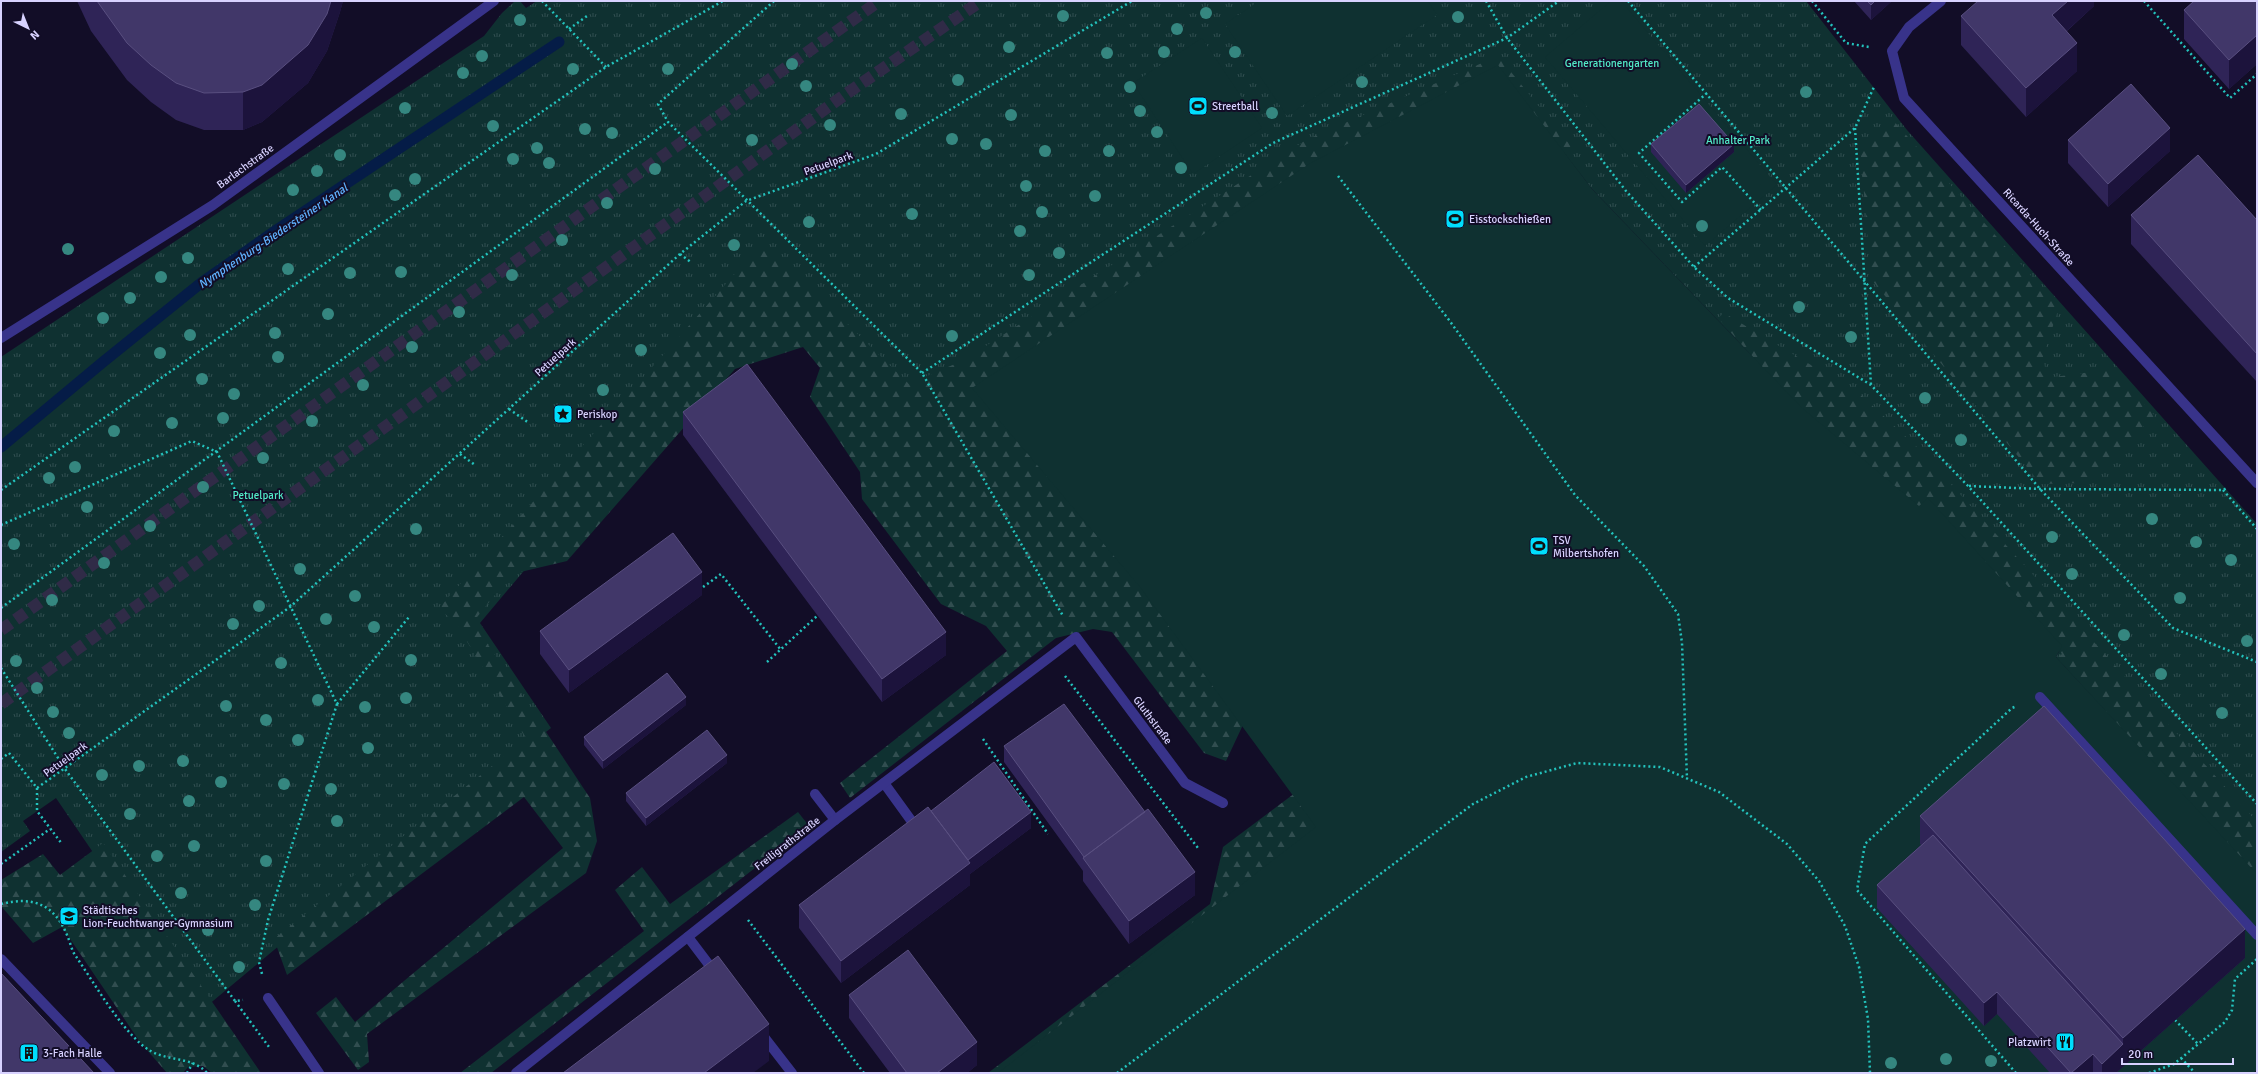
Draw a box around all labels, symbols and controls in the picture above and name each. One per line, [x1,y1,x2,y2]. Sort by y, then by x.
north arrow [8,8,48,48]
text: N [27,28,42,42]
park label: Generationengarten [1565,57,1659,70]
sports icon: Streetball [1187,95,1209,117]
place label: Streetball [1212,100,1258,113]
park label: Anhalter Park [1706,134,1771,147]
street label: Barlachstraße [214,141,276,191]
street label: Petuelpark [802,148,855,178]
water label: Nymphenburg-Biedersteiner Kanal [196,180,352,292]
street label: Ricarda-Huch-Straße [2000,186,2077,269]
sports icon: Eisstockschießen [1444,208,1466,230]
place label: Eisstockschießen [1469,213,1551,226]
street label: Petuelpark [532,335,579,379]
place icon: Periskop [552,403,574,425]
place label: Periskop [577,408,617,421]
park label: Petuelpark [233,489,284,502]
place label: TSV Milbertshofen [1553,534,1619,560]
sports icon: TSV Milbertshofen [1528,535,1550,557]
street label: Gluthstraße [1130,694,1175,747]
street label: Petuelpark [41,739,90,780]
street label: Freiligrathstraße [752,814,823,873]
place label: Städtisches Lion-Feuchtwanger-Gymnasium [83,904,233,930]
school or university icon: Städtisches Lion-Feuchtwanger-Gymnasium [58,905,80,927]
restaurant icon: Platzwirt [2054,1031,2076,1053]
place label: Platzwirt [2008,1036,2051,1049]
scale bar [2122,1040,2233,1066]
building icon: 3-Fach Halle [18,1042,40,1064]
place label: 3-Fach Halle [43,1047,102,1060]
text: 20 m [2128,1047,2153,1062]

